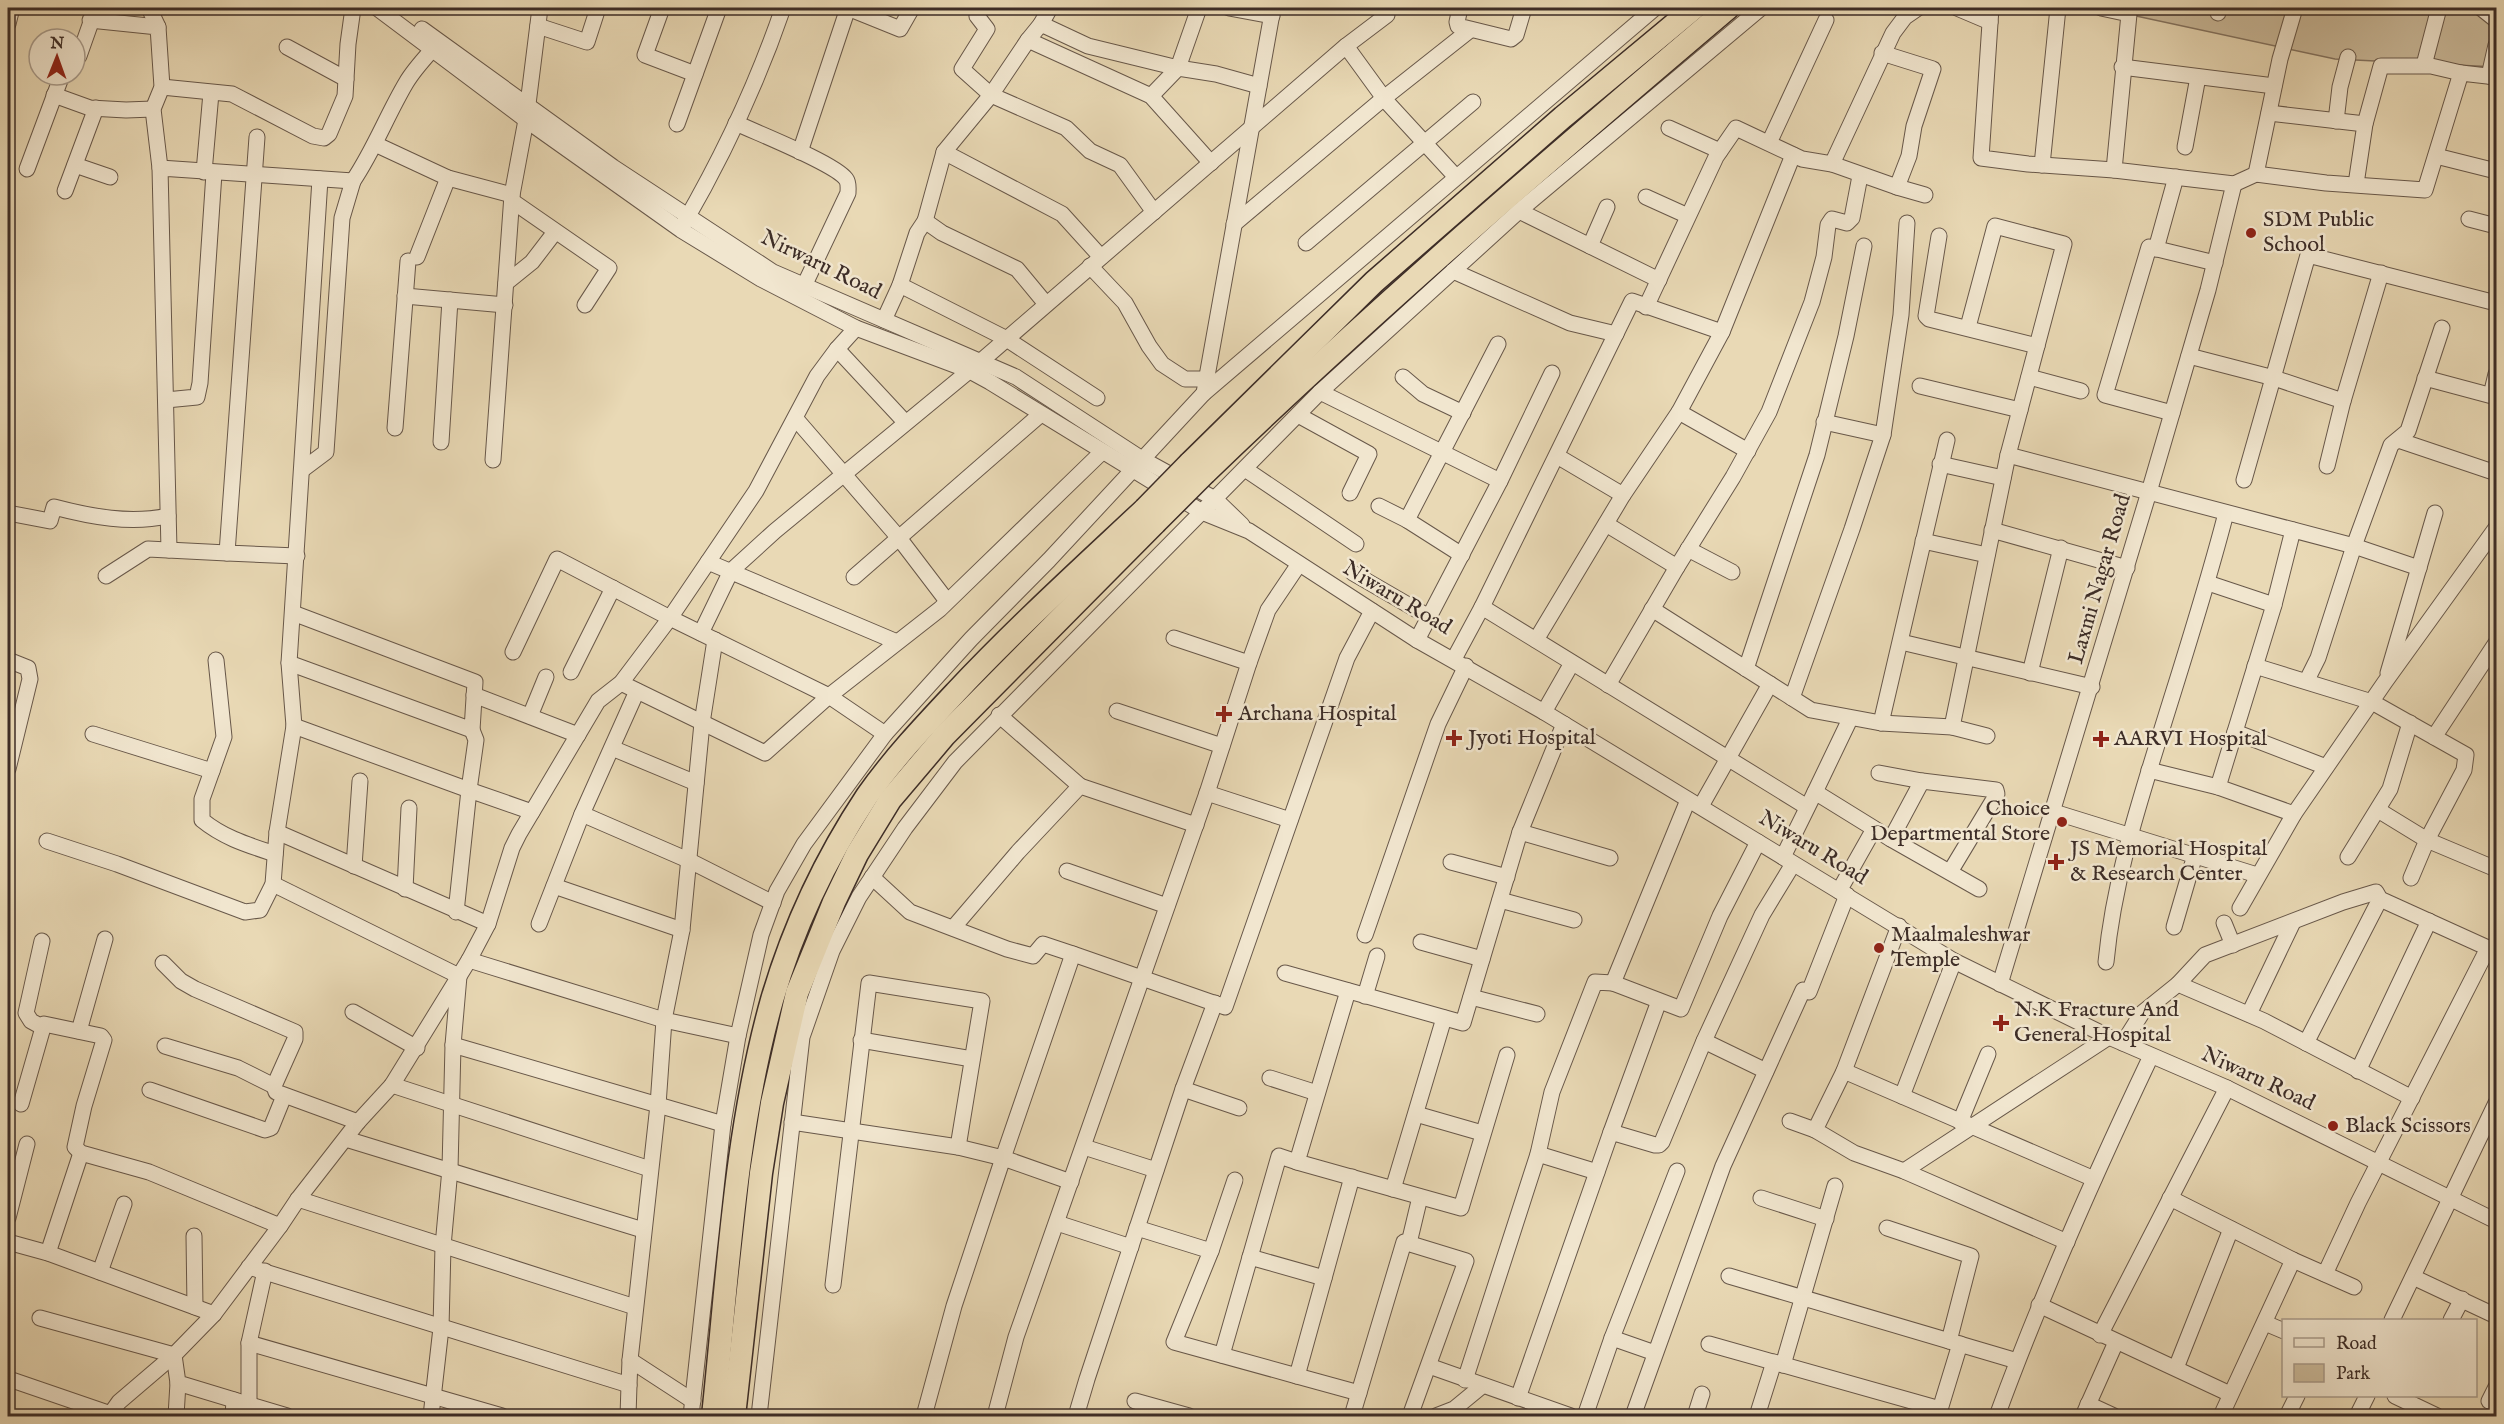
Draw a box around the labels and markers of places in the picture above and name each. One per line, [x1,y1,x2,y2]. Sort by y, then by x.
place label: SDM Public School [2263,206,2374,259]
marker: SDM Public School [2244,226,2258,240]
place label: Archana Hospital [1237,700,1397,728]
marker: Archana Hospital [1215,705,1233,723]
place label: Jyoti Hospital [1465,724,1596,752]
place label: AARVI Hospital [2113,725,2267,753]
marker: Jyoti Hospital [1445,729,1463,747]
marker: AARVI Hospital [2092,730,2110,748]
place label: Choice Departmental Store [1870,795,2050,848]
marker: Choice Departmental Store [2055,815,2069,829]
place label: JS Memorial Hospital & Research Center [2067,835,2267,888]
marker: JS Memorial Hospital & Research Center [2047,853,2065,871]
place label: Maalmaleshwar Temple [1891,921,2030,974]
marker: Maalmaleshwar Temple [1872,941,1886,955]
place label: N.K Fracture And General Hospital [2014,996,2179,1049]
marker: N.K Fracture And General Hospital [1992,1014,2010,1032]
place label: Black Scissors [2345,1112,2471,1140]
marker: Black Scissors [2326,1119,2340,1133]

